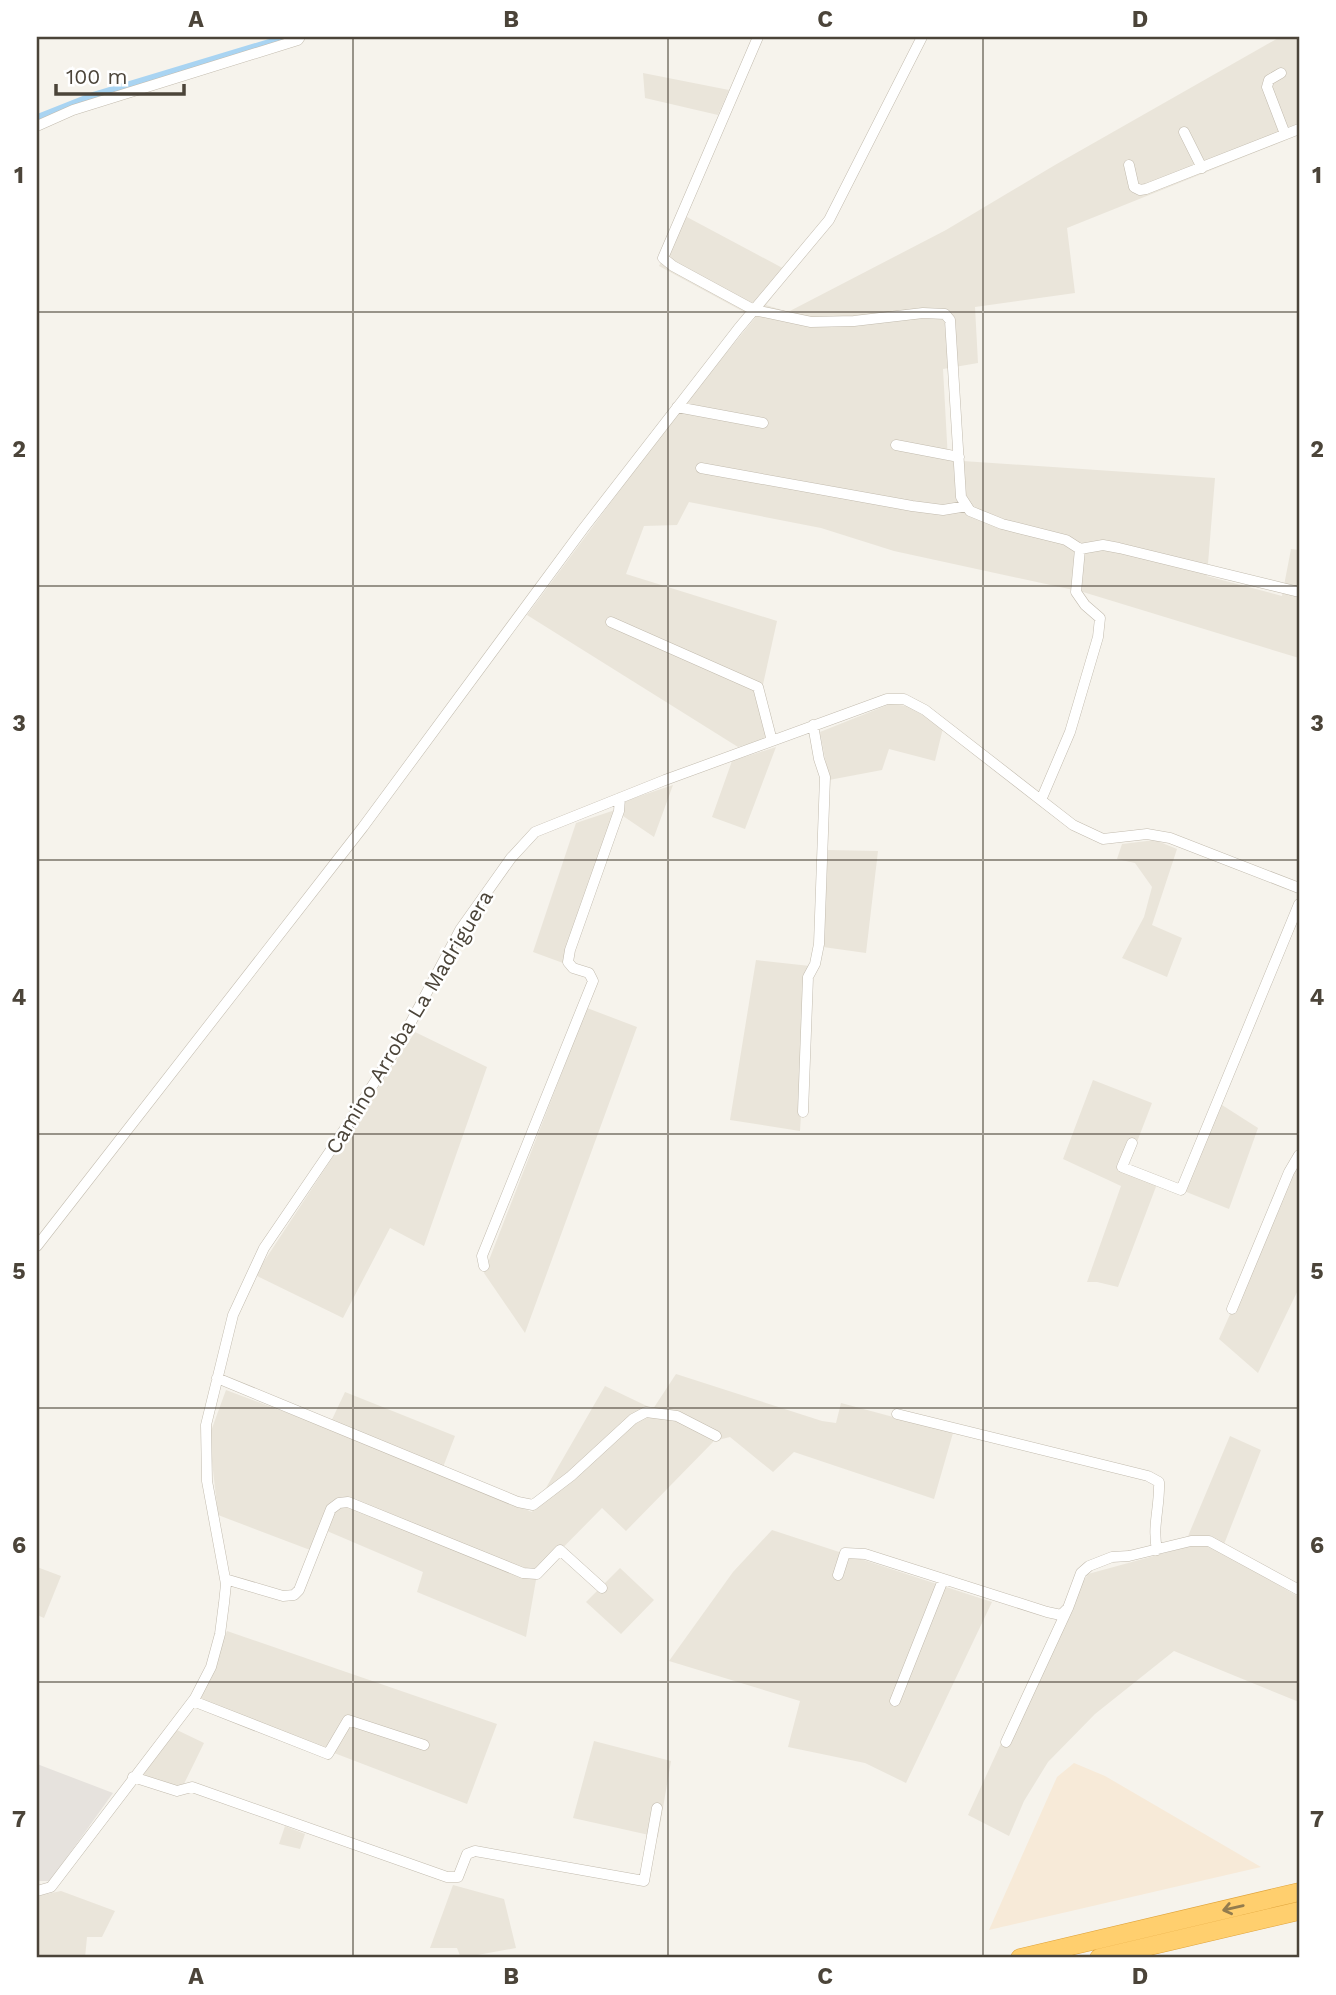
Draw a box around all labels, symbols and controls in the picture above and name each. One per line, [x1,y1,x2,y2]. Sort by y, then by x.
text: A [188,6,204,33]
text: B [503,6,519,33]
text: C [817,6,833,33]
text: D [1132,6,1148,33]
scale bar [56,52,184,96]
text: 100 m [66,64,128,89]
text: 1 [14,162,24,189]
text: 1 [1312,162,1322,189]
text: 2 [12,436,26,463]
text: 2 [1310,436,1324,463]
text: 3 [12,710,26,737]
text: 3 [1310,710,1324,737]
street label: Camino Arroba La Madriguera [320,885,498,1158]
text: 4 [12,984,27,1011]
text: 4 [1310,984,1325,1011]
text: 5 [12,1258,26,1285]
text: 5 [1310,1258,1324,1285]
text: 6 [12,1532,26,1559]
text: 6 [1310,1532,1324,1559]
text: 7 [12,1806,26,1833]
text: 7 [1310,1806,1324,1833]
one-way arrow [1222,1902,1245,1915]
text: A [188,1963,204,1990]
text: B [503,1963,519,1990]
text: C [817,1963,833,1990]
text: D [1132,1963,1148,1990]

